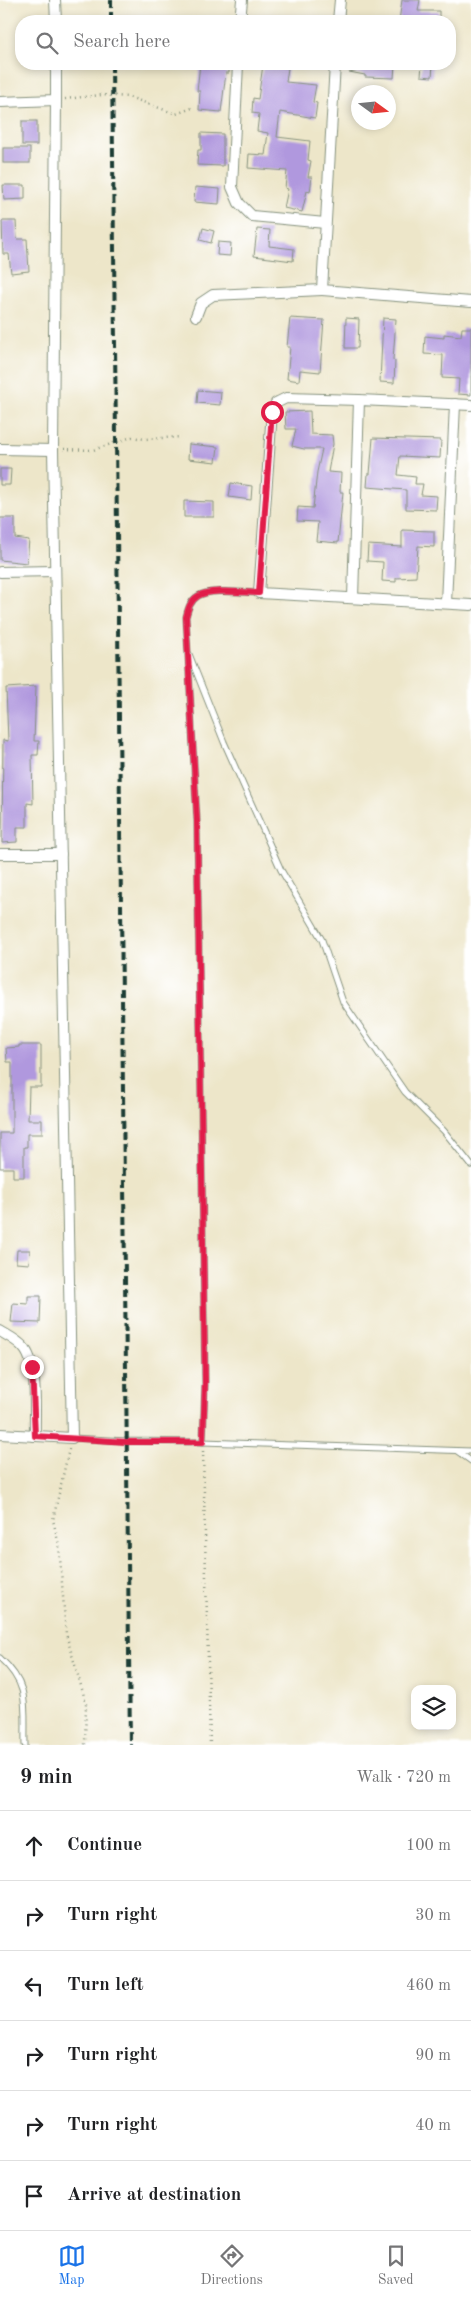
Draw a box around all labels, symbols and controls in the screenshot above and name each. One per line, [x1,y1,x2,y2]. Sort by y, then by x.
search box [15,15,456,70]
icon: search [33,29,61,57]
text: Search here [73,33,170,52]
north arrow [351,85,396,130]
route start [261,401,284,424]
route end [21,1356,44,1379]
map controls [411,1685,456,1730]
button: layers [411,1685,456,1730]
text: 9 min [20,1767,73,1788]
text: Walk · 720 m [356,1770,451,1786]
icon: ahead [20,1832,48,1860]
text: Continue [67,1836,142,1855]
text: 100 m [406,1838,451,1854]
icon: right [20,1902,48,1930]
text: Turn right [67,1906,157,1925]
text: 30 m [415,1908,451,1924]
icon: left [20,1972,48,2000]
text: Turn left [67,1976,144,1995]
text: 460 m [406,1978,451,1994]
icon: right [20,2042,48,2070]
text: Turn right [67,2046,157,2065]
text: 90 m [415,2048,451,2064]
icon: right [20,2112,48,2140]
text: Turn right [67,2116,157,2135]
text: 40 m [415,2118,451,2134]
icon: arrive [20,2182,48,2210]
text: Arrive at destination [67,2186,241,2205]
tab: Map [58,2242,86,2289]
tab: Directions [201,2242,263,2289]
tab: Saved [378,2242,413,2289]

